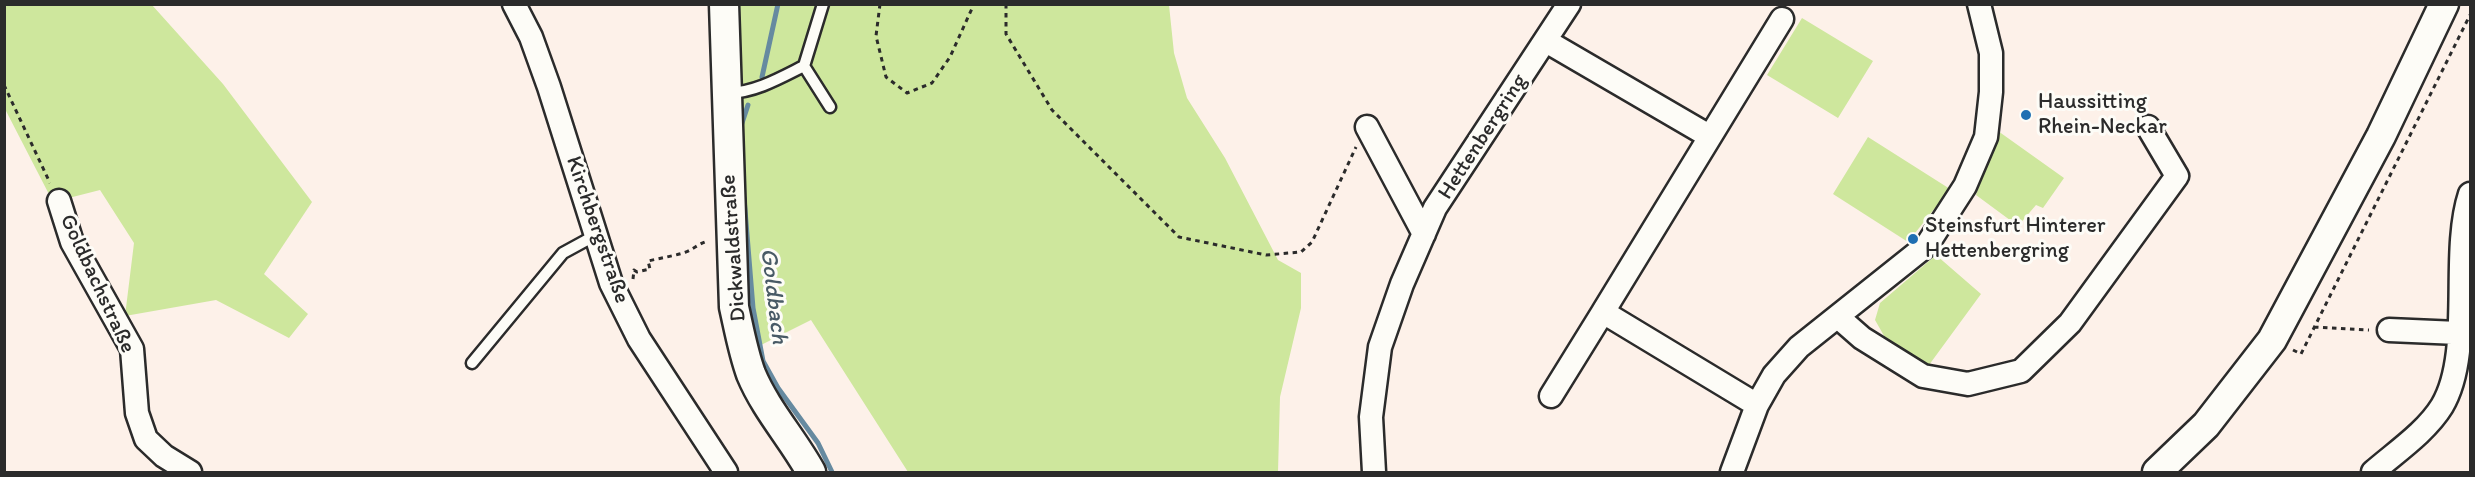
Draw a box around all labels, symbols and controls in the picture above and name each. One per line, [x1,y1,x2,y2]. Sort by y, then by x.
street label: Hettenbergring [1433,69,1533,205]
place label: Haussitting Rhein-Neckar [2038,89,2167,140]
marker: Haussitting Rhein-Neckar [2019,108,2033,122]
street label: Kirchbergstraße [559,153,635,307]
street label: Dickwaldstraße [716,174,752,322]
street label: Goldbachstraße [53,210,141,358]
place label: Steinsfurt Hinterer Hettenbergring [1925,213,2106,264]
marker: Steinsfurt Hinterer Hettenbergring [1906,232,1920,246]
water label: Goldbach [753,246,793,346]

